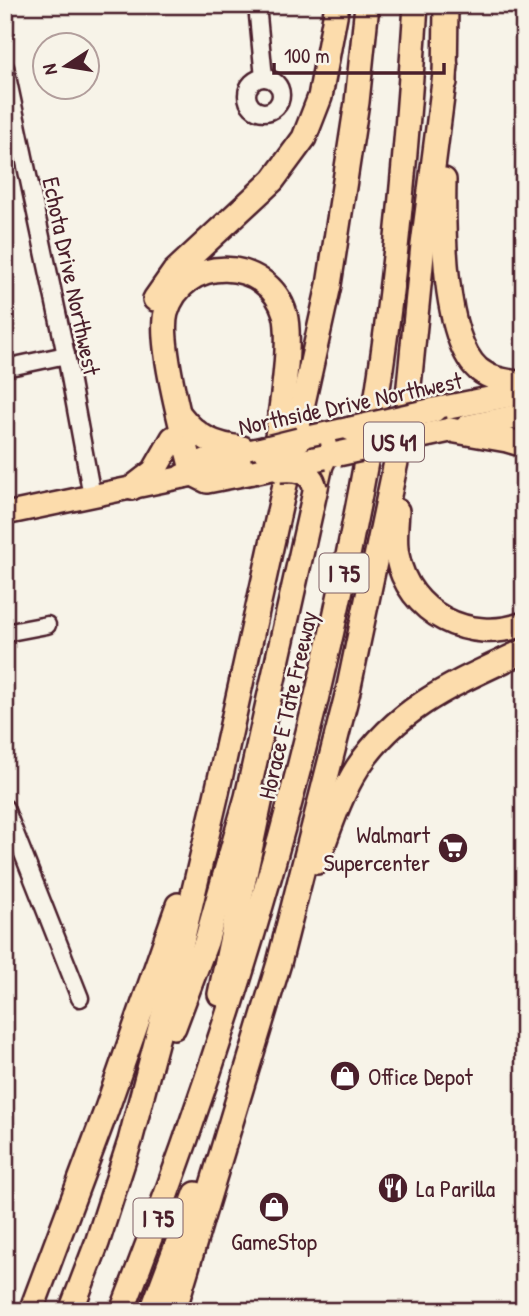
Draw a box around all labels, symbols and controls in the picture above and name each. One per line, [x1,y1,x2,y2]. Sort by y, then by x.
north arrow [32,32,102,102]
scale bar [274,32,443,76]
text: 100 m [284,41,330,70]
text: N [36,62,63,77]
street label: Echota Drive Northwest [35,174,109,379]
street label: Northside Drive Northwest [235,364,466,442]
road number: US 41 [364,422,424,462]
road number: I 75 [320,554,368,593]
street label: Horace E Tate Freeway [250,608,324,802]
place label: Walmart Supercenter [324,818,431,878]
supermarket icon: Walmart Supercenter [436,831,470,865]
shop icon: Office Depot [328,1059,362,1093]
place label: Office Depot [368,1060,474,1092]
restaurant icon: La Parilla [376,1171,410,1205]
place label: La Parilla [416,1172,495,1204]
shop icon: GameStop [257,1190,291,1224]
road number: I 75 [134,1198,182,1238]
place label: GameStop [231,1225,317,1257]

